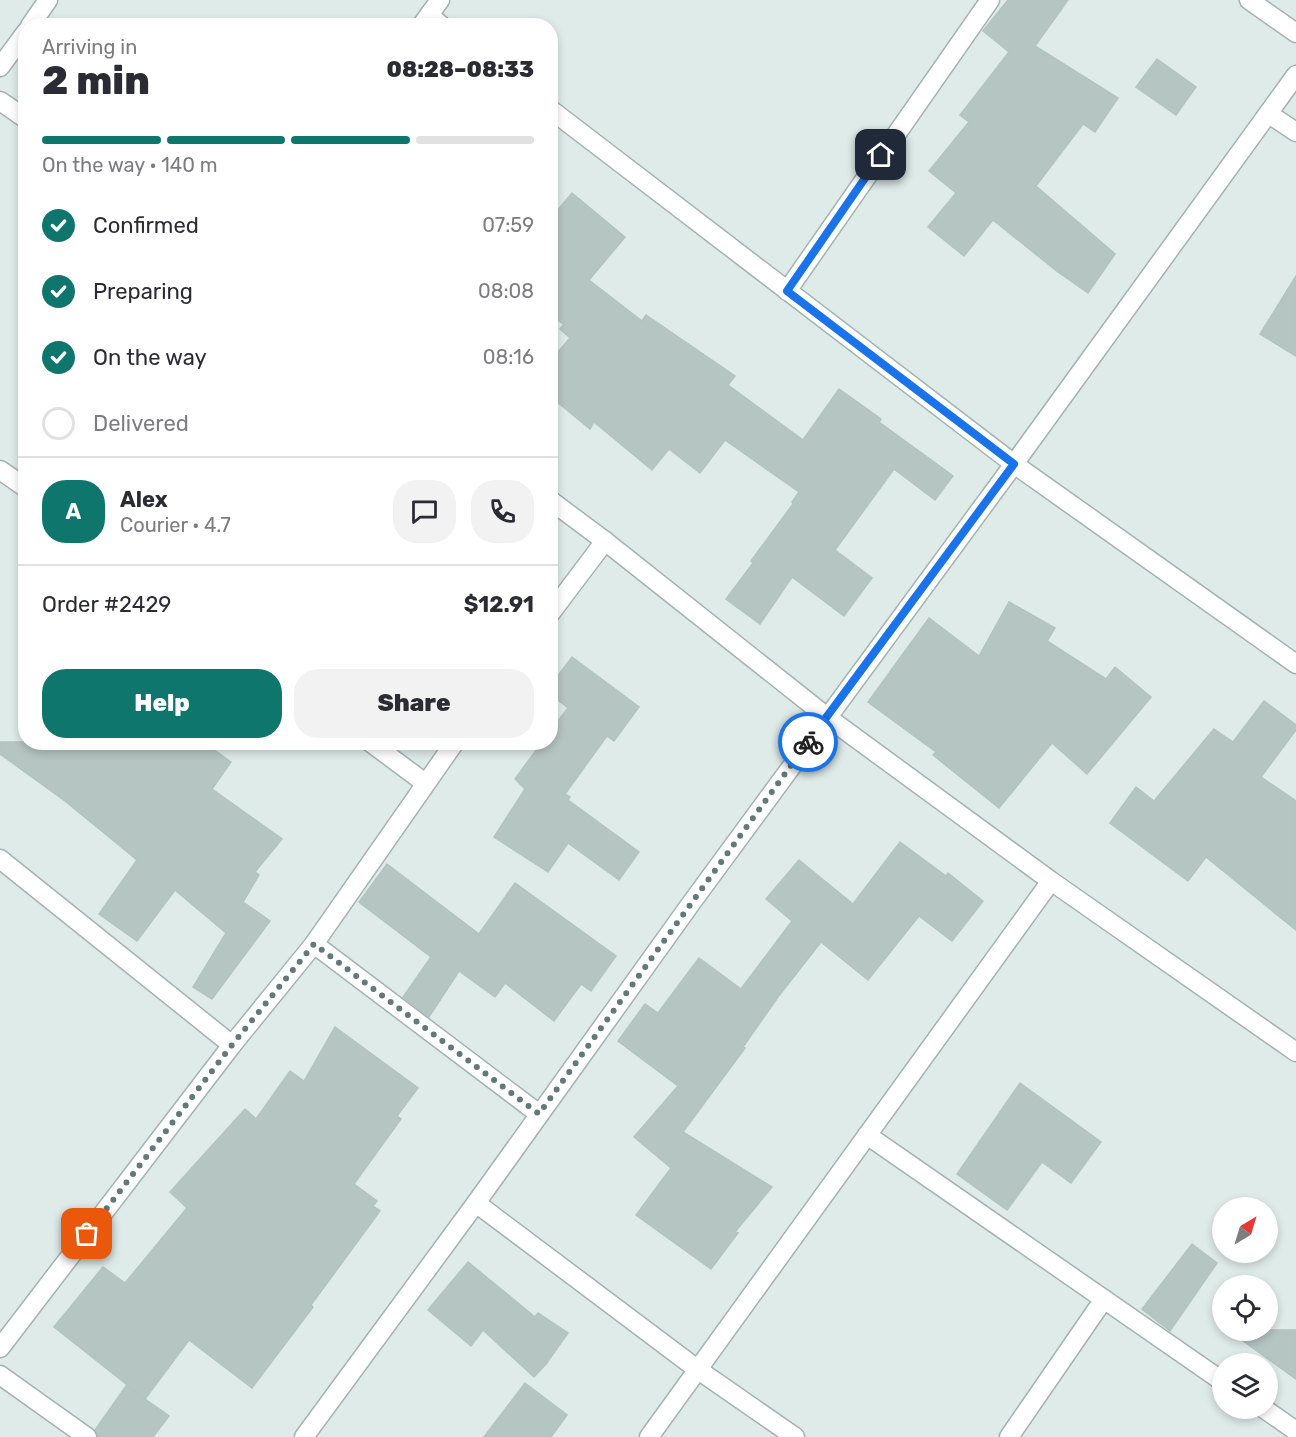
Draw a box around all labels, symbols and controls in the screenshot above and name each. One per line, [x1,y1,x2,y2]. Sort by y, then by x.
text: Arriving in [42,35,137,59]
text: 08:28–08:33 [387,56,534,83]
text: 2 min [42,58,150,104]
pin [855,129,906,180]
icon: home [864,138,897,171]
text: On the way · 140 m [42,153,218,177]
icon: check [42,209,75,242]
text: Confirmed [93,212,199,239]
text: 07:59 [482,213,534,237]
icon: check [42,275,75,308]
text: Preparing [93,278,193,305]
text: 08:08 [478,279,534,303]
icon: check [42,341,75,374]
text: On the way [93,344,207,371]
text: 08:16 [483,345,534,369]
text: Delivered [93,410,189,437]
button: chat [393,480,456,543]
button: phone [471,480,534,543]
text: Alex [120,486,168,513]
text: A [66,498,81,525]
text: Courier · 4.7 [120,513,231,537]
text: Order #2429 [42,591,171,618]
text: $12.91 [464,591,534,618]
button: Help [42,669,282,738]
button: Share [294,669,534,738]
courier [778,712,838,772]
icon: bike [792,726,825,759]
north arrow [1212,1197,1278,1263]
map controls [1212,1197,1278,1419]
pin [61,1208,112,1259]
icon: bag [70,1217,103,1250]
button: locate [1212,1275,1278,1341]
button: layers [1212,1353,1278,1419]

